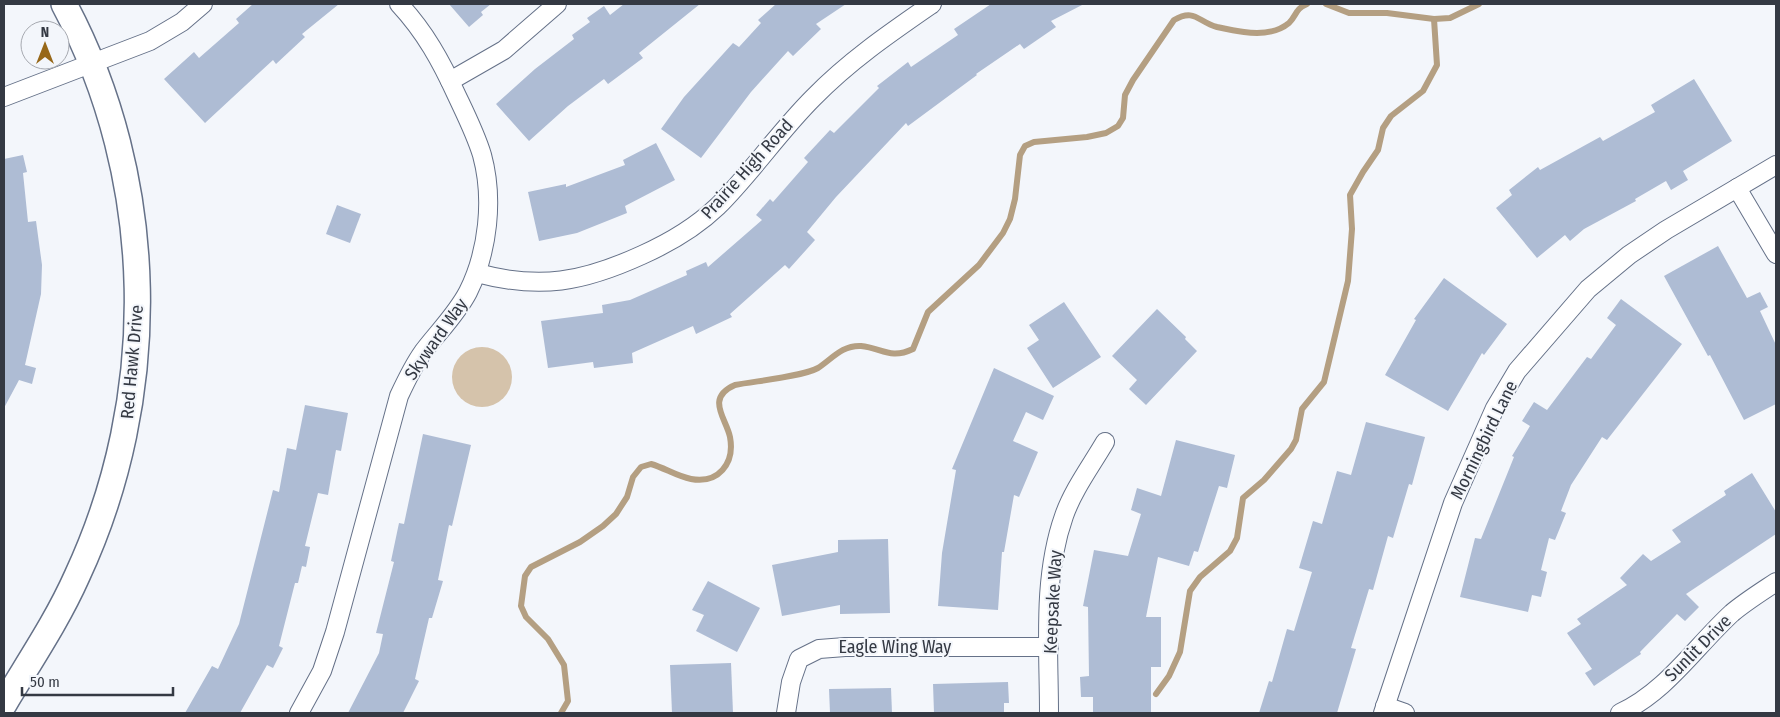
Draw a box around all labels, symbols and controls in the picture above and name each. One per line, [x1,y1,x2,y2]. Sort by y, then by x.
north arrow [20,20,70,70]
text: N [41,24,49,41]
street label: Prairie High Road [696,114,798,224]
street label: Skyward Way [400,294,472,384]
street label: Red Hawk Drive [116,304,148,420]
street label: Morningbird Lane [1446,377,1522,503]
street label: Keepsake Way [1039,550,1067,654]
street label: Sunlit Drive [1660,610,1736,686]
street label: Eagle Wing Way [839,636,951,658]
scale bar [22,664,174,696]
text: 50 m [30,673,60,691]

